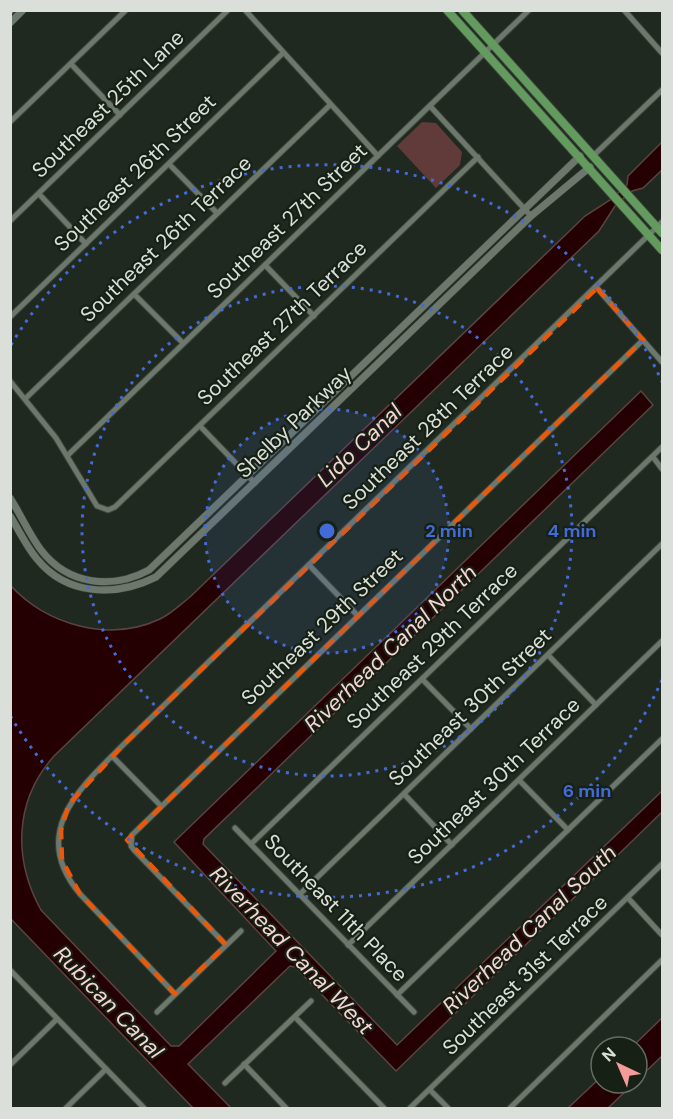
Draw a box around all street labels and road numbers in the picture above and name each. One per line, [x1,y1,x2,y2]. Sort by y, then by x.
street label: Southeast 25th Lane [26,24,190,184]
street label: Southeast 26th Street [48,88,222,258]
street label: Southeast 27th Street [201,137,373,305]
street label: Southeast 26th Terrace [74,150,258,328]
street label: Southeast 27th Terrace [191,234,373,411]
street label: Southeast 28th Terrace [337,338,520,516]
street label: Shelby Parkway [230,359,358,484]
street label: Southeast 29th Street [235,542,409,712]
street label: Southeast 29th Terrace [340,557,524,735]
street label: Southeast 30th Street [382,622,558,792]
street label: Southeast 30th Terrace [402,691,586,871]
street label: Southeast 11th Place [258,828,414,988]
street label: Southeast 31st Terrace [436,889,614,1061]

